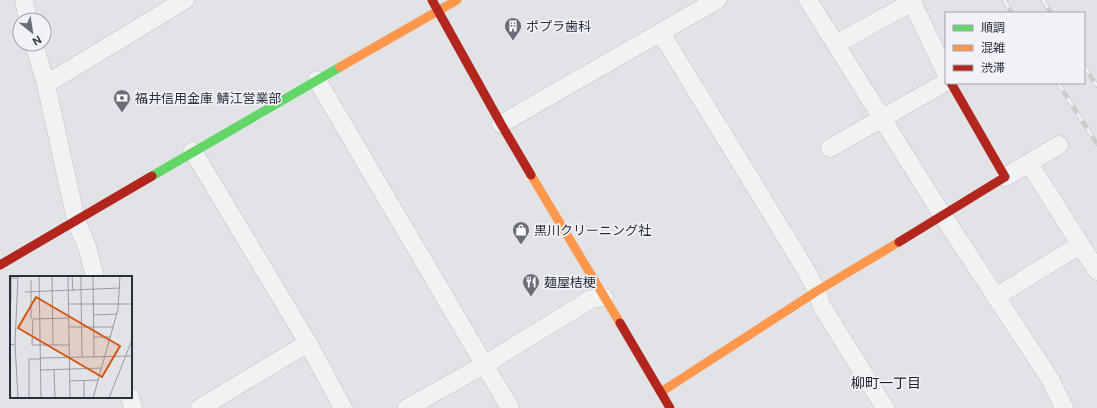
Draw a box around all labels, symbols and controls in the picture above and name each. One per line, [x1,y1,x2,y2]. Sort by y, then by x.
north arrow [12,12,52,52]
legend [945,12,1085,84]
building icon: ポプラ歯科 [503,16,523,41]
place label: ポプラ歯科 [526,18,591,35]
text: 順調 [981,20,1005,36]
text: N [30,33,44,49]
text: 混雑 [981,40,1005,56]
text: 渋滞 [981,60,1005,76]
bank icon: 福井信用金庫 鯖江営業部 [112,88,132,113]
place label: 福井信用金庫 鯖江営業部 [135,90,281,107]
shop icon: 黒川クリーニング社 [511,220,531,245]
place label: 黒川クリーニング社 [534,222,651,239]
restaurant icon: 麺屋桔梗 [521,272,541,297]
place label: 麺屋桔梗 [544,274,596,291]
inset map [10,276,132,398]
district label: 柳町一丁目 [851,374,921,392]

